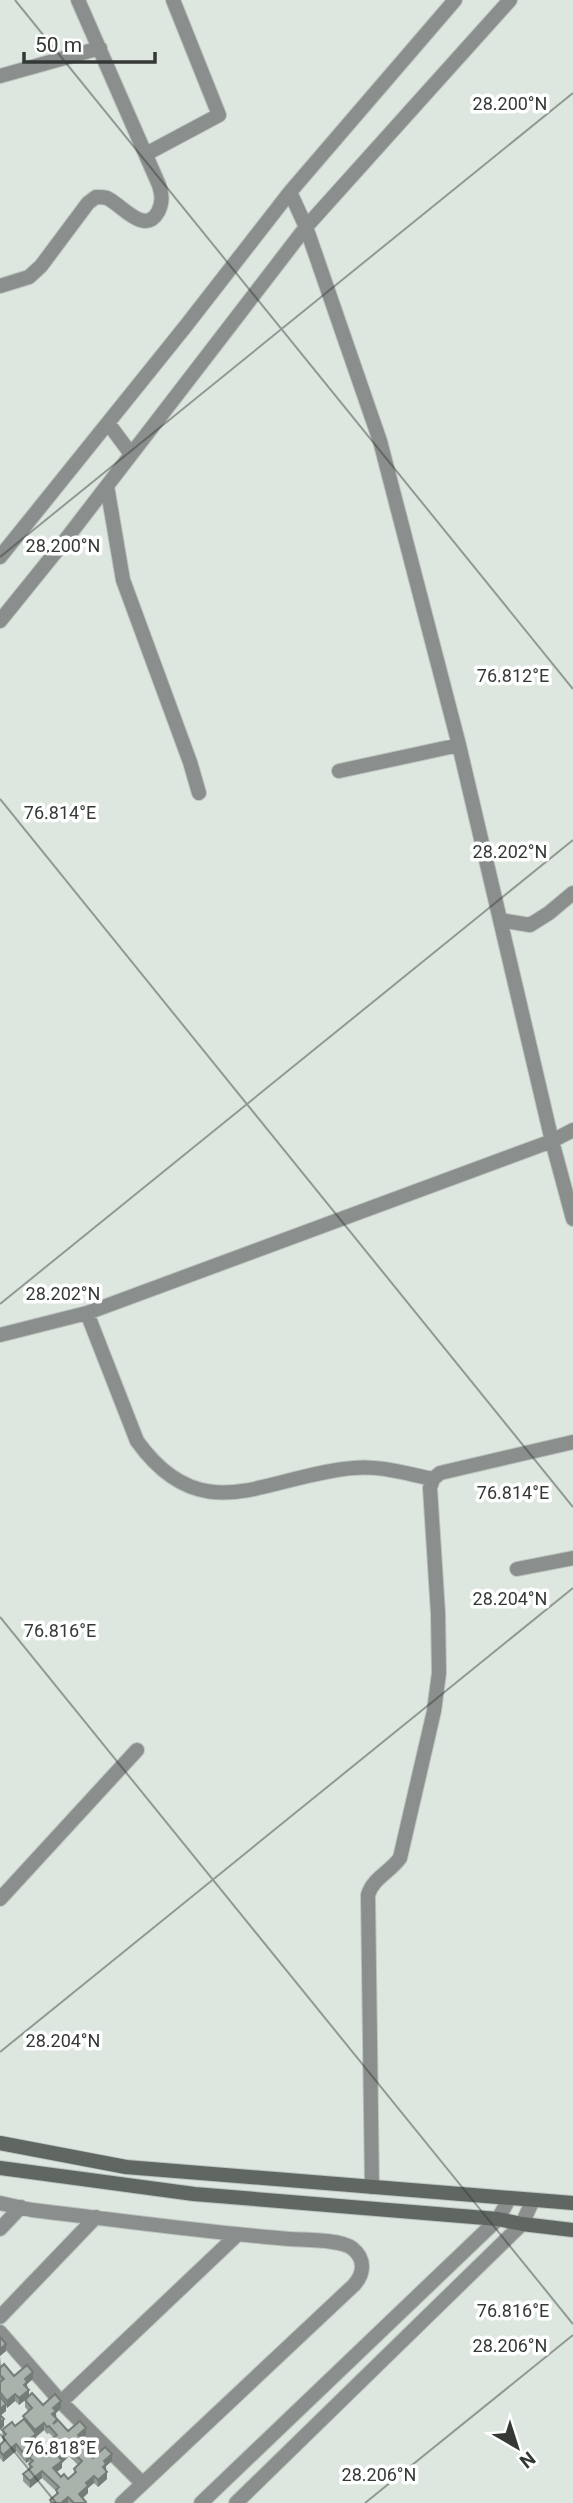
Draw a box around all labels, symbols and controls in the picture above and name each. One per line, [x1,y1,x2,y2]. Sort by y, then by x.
scale bar [24,21,156,65]
text: 50 m [35,33,82,57]
text: 28.200°N [473,93,547,114]
text: 28.200°N [26,535,100,556]
text: 76.812°E [477,665,549,686]
text: 76.814°E [24,802,96,823]
text: 28.202°N [473,841,547,862]
text: 28.202°N [26,1283,100,1304]
text: 76.814°E [477,1482,549,1503]
text: 28.204°N [473,1588,547,1609]
text: 76.816°E [24,1620,96,1641]
text: 28.204°N [26,2030,100,2051]
text: 76.816°E [477,2300,549,2321]
text: 28.206°N [473,2335,547,2356]
north arrow [482,2412,552,2482]
text: 76.818°E [24,2437,96,2458]
text: N [515,2447,540,2473]
text: 28.206°N [342,2464,416,2485]

